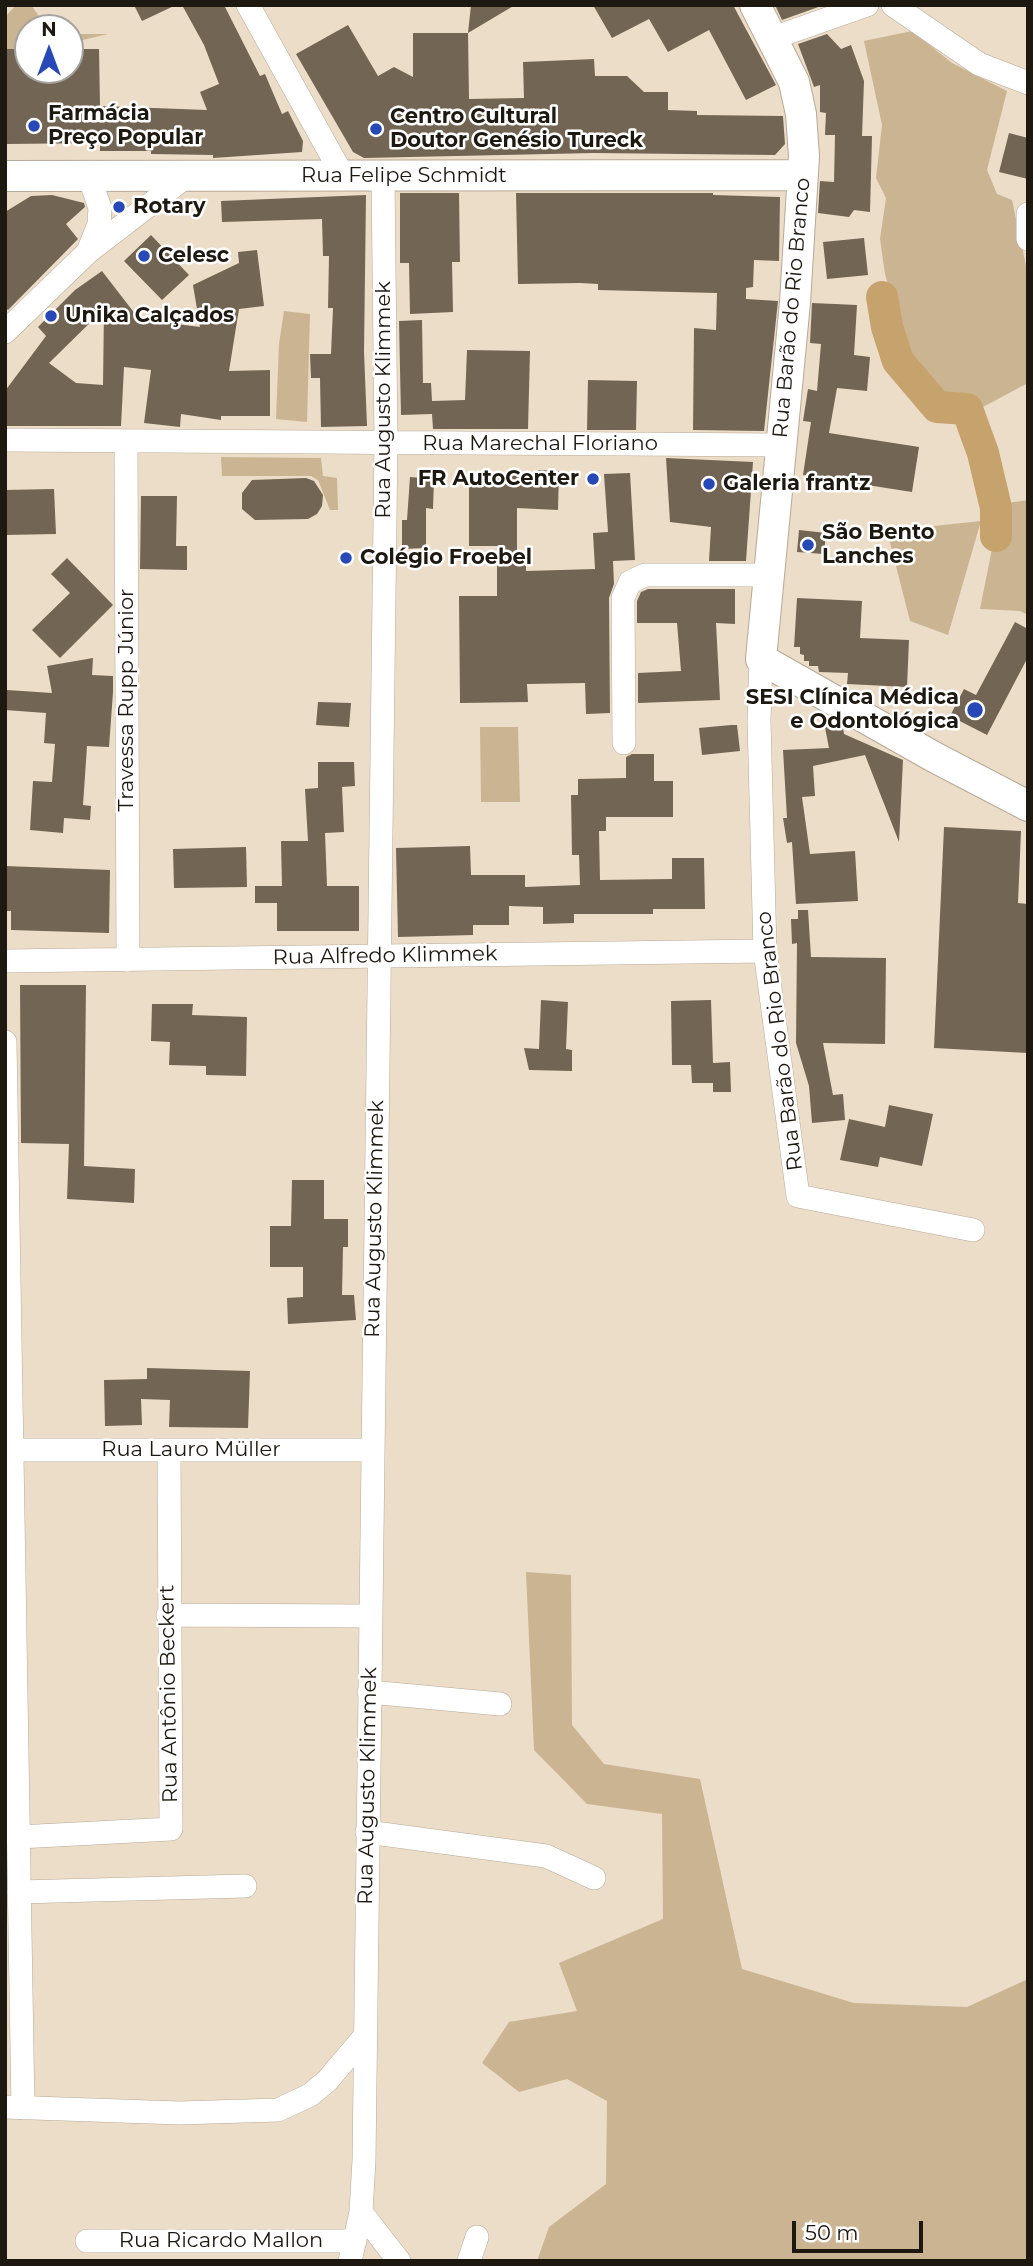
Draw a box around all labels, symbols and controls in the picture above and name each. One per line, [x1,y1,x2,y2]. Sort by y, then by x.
north arrow [14,14,84,84]
text: N [41,18,57,41]
place label: Farmácia Preço Popular [48,101,203,151]
place label: Centro Cultural Doutor Genésio Tureck [390,104,643,154]
marker: Farmácia Preço Popular [26,118,42,134]
marker: Centro Cultural Doutor Genésio Tureck [368,121,384,137]
street label: Rua Felipe Schmidt [301,163,507,189]
street label: Rua Barão do Rio Branco [768,177,816,439]
place label: Rotary [133,194,206,220]
marker: Rotary [111,199,127,215]
place label: Celesc [158,243,229,269]
marker: Celesc [136,248,152,264]
street label: Rua Augusto Klimmek [371,281,397,519]
place label: Unika Calçados [65,303,234,329]
marker: Unika Calçados [43,308,59,324]
street label: Rua Marechal Floriano [422,431,658,457]
place label: FR AutoCenter [418,466,579,492]
marker: FR AutoCenter [585,471,601,487]
place label: Galeria frantz [723,471,870,497]
marker: Galeria frantz [701,476,717,492]
place label: São Bento Lanches [822,520,935,570]
marker: São Bento Lanches [800,537,816,553]
place label: Colégio Froebel [360,545,532,571]
marker: Colégio Froebel [338,550,354,566]
street label: Travessa Rupp Júnior [114,589,140,811]
place label: SESI Clínica Médica e Odontológica [746,685,959,735]
marker: SESI Clínica Médica e Odontológica [965,700,985,720]
street label: Rua Barão do Rio Branco [752,910,808,1172]
street label: Rua Alfredo Klimmek [272,941,498,971]
street label: Rua Augusto Klimmek [360,1100,390,1338]
street label: Rua Lauro Müller [101,1437,281,1463]
street label: Rua Antônio Beckert [154,1585,184,1803]
street label: Rua Augusto Klimmek [353,1667,383,1905]
scale bar [795,2206,926,2250]
text: 50 m [805,2220,859,2245]
street label: Rua Ricardo Mallon [119,2228,323,2254]

